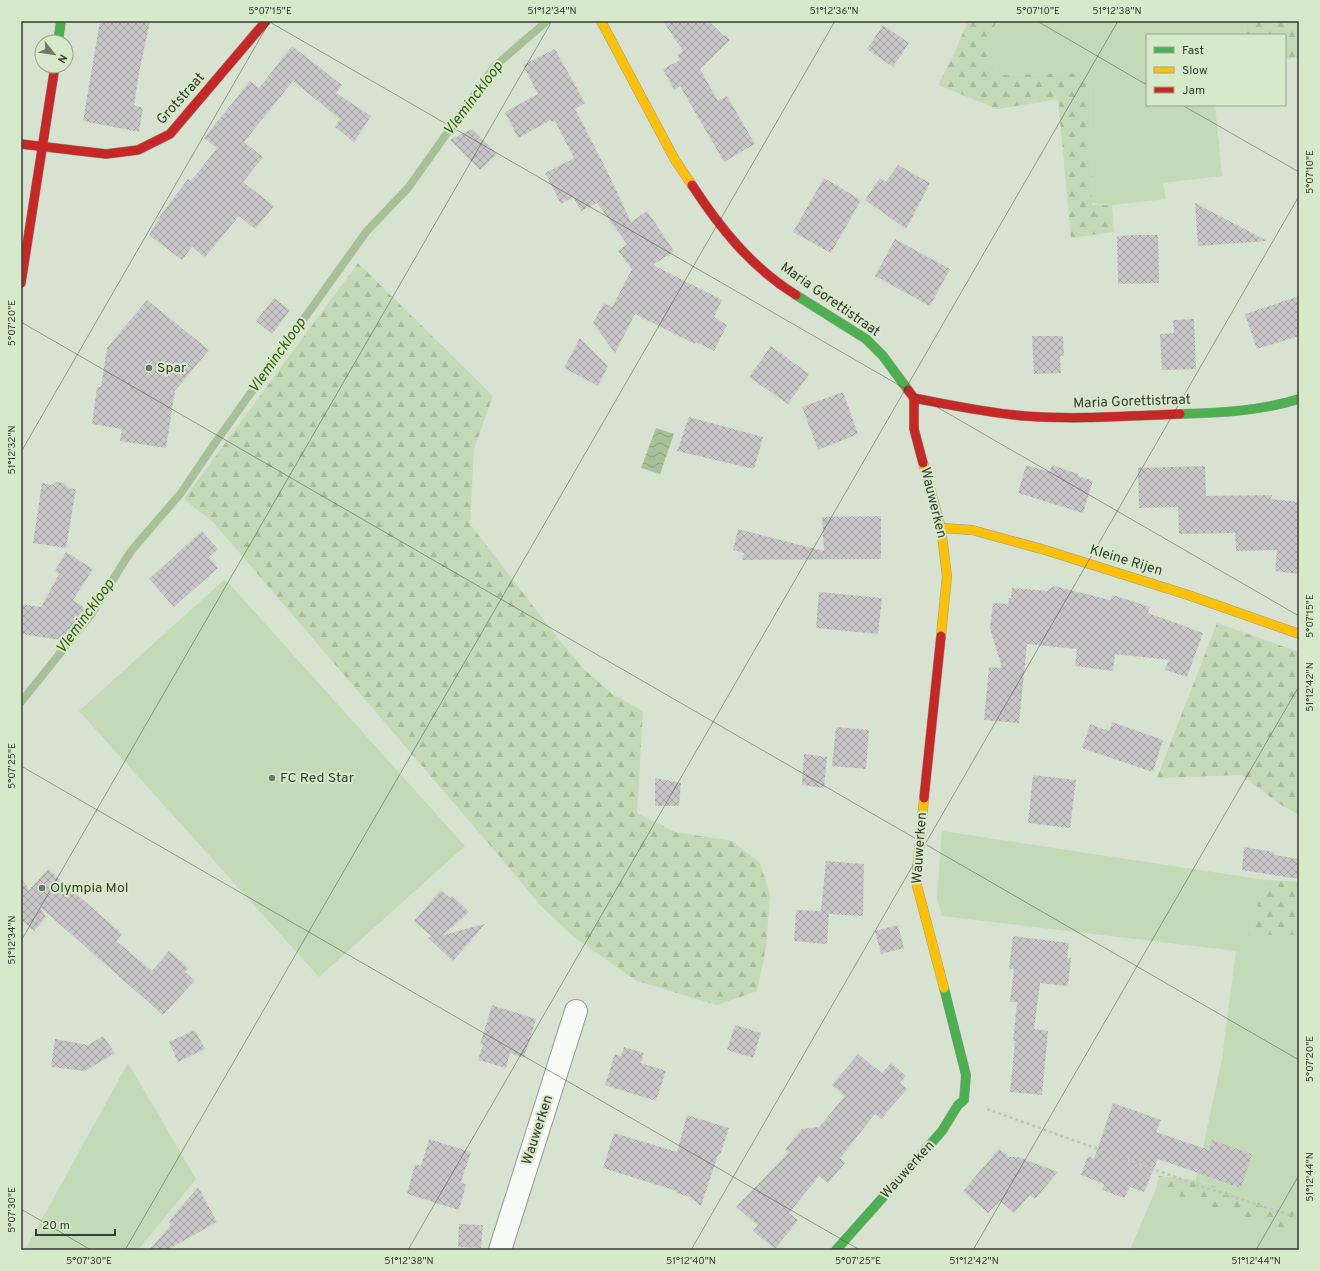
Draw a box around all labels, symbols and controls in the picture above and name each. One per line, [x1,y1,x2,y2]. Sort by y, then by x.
text: 5°07'15"E [248,5,292,18]
text: 51°12'34"N [527,5,577,18]
text: 51°12'36"N [809,5,859,18]
text: 5°07'10"E [1016,5,1060,18]
text: 51°12'38"N [1092,5,1142,18]
north arrow [34,34,74,74]
legend [1146,34,1286,106]
text: Fast [1182,43,1204,59]
text: N [54,52,70,65]
water label: Vleminckloop [440,58,509,140]
text: Slow [1182,63,1208,79]
street label: Grotstraat [153,70,209,128]
text: Jam [1182,83,1205,99]
text: 5°07'10"E [1304,150,1317,194]
street label: Maria Gorettistraat [777,259,883,341]
text: 5°07'20"E [6,300,19,346]
water label: Vleminckloop [245,314,311,397]
place label: Spar [157,360,187,377]
marker: Spar [144,363,154,373]
street label: Maria Gorettistraat [1073,391,1191,413]
text: 51°12'32"N [6,425,19,475]
street label: Wauwerken [916,466,950,540]
street label: Kleine Rijen [1088,542,1164,580]
water label: Vleminckloop [52,575,120,658]
text: 5°07'15"E [1304,594,1317,638]
text: 51°12'42"N [1304,662,1317,712]
text: 5°07'25"E [6,743,19,789]
place label: FC Red Star [280,770,355,787]
marker: FC Red Star [267,773,277,783]
street label: Wauwerken [909,811,931,885]
place label: Olympia Mol [50,880,128,897]
marker: Olympia Mol [37,883,47,893]
text: 51°12'34"N [6,915,19,965]
text: 5°07'20"E [1304,1036,1317,1082]
street label: Wauwerken [519,1093,557,1167]
street label: Wauwerken [878,1138,938,1202]
text: 51°12'44"N [1304,1152,1317,1202]
text: 5°07'30"E [6,1187,19,1233]
scale bar [36,1211,115,1237]
text: 20 m [42,1218,70,1234]
text: 5°07'30"E [66,1255,112,1268]
text: 51°12'38"N [384,1255,434,1268]
text: 51°12'40"N [666,1255,716,1268]
text: 5°07'25"E [835,1255,881,1268]
text: 51°12'42"N [949,1255,999,1268]
text: 51°12'44"N [1231,1255,1281,1268]

